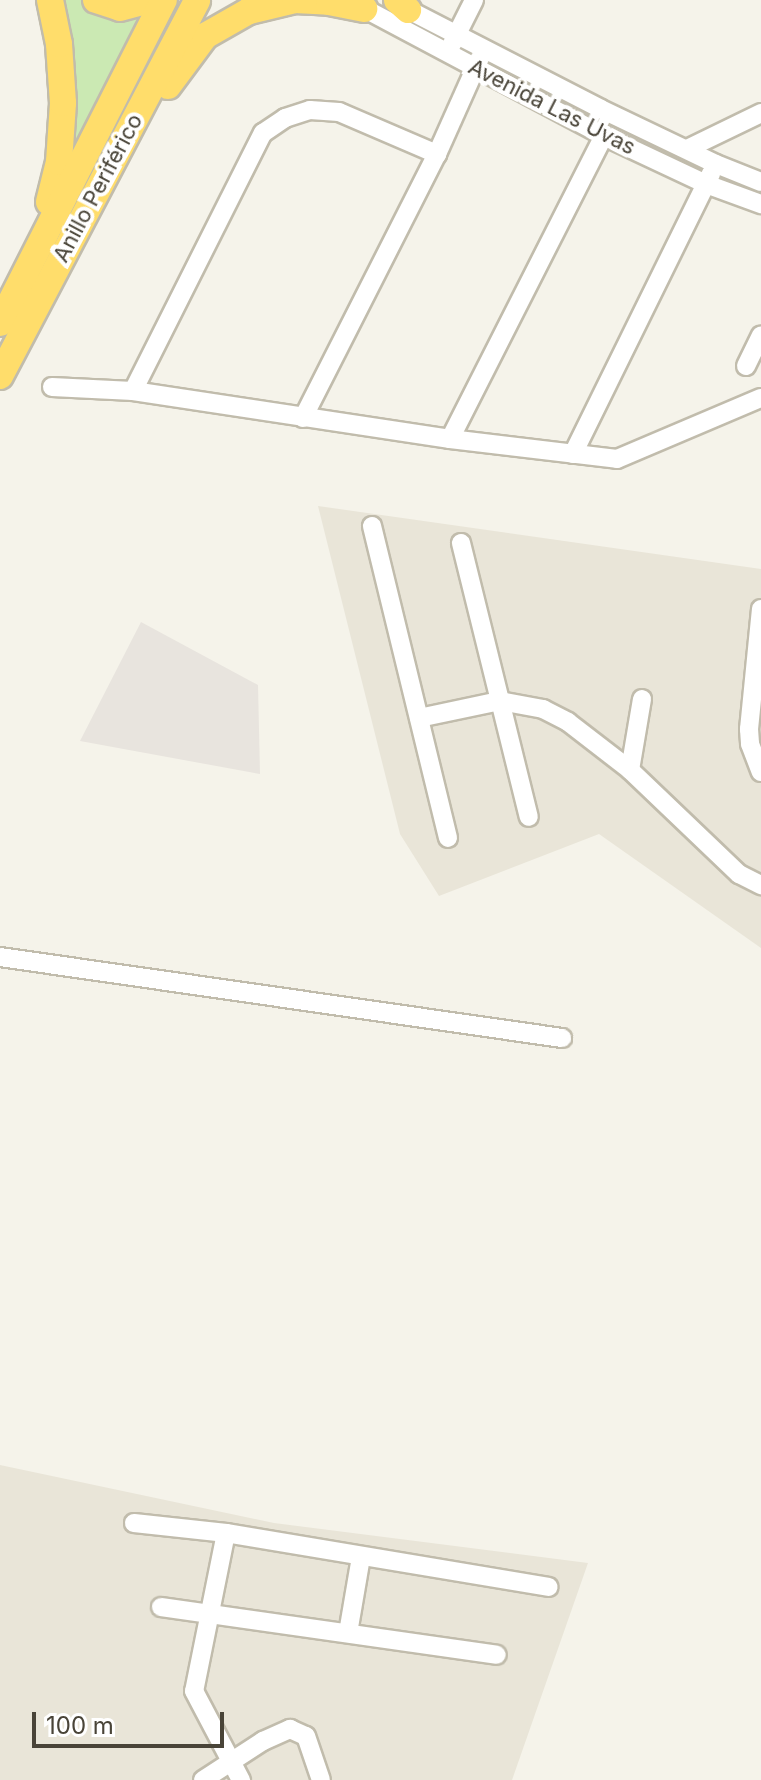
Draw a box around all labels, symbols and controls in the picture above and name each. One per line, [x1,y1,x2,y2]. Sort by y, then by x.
street label: Avenida Las Uvas [464,53,640,161]
street label: Anillo Periférico [48,109,148,267]
scale bar [36,1696,228,1746]
text: 100 m [46,1711,114,1740]

